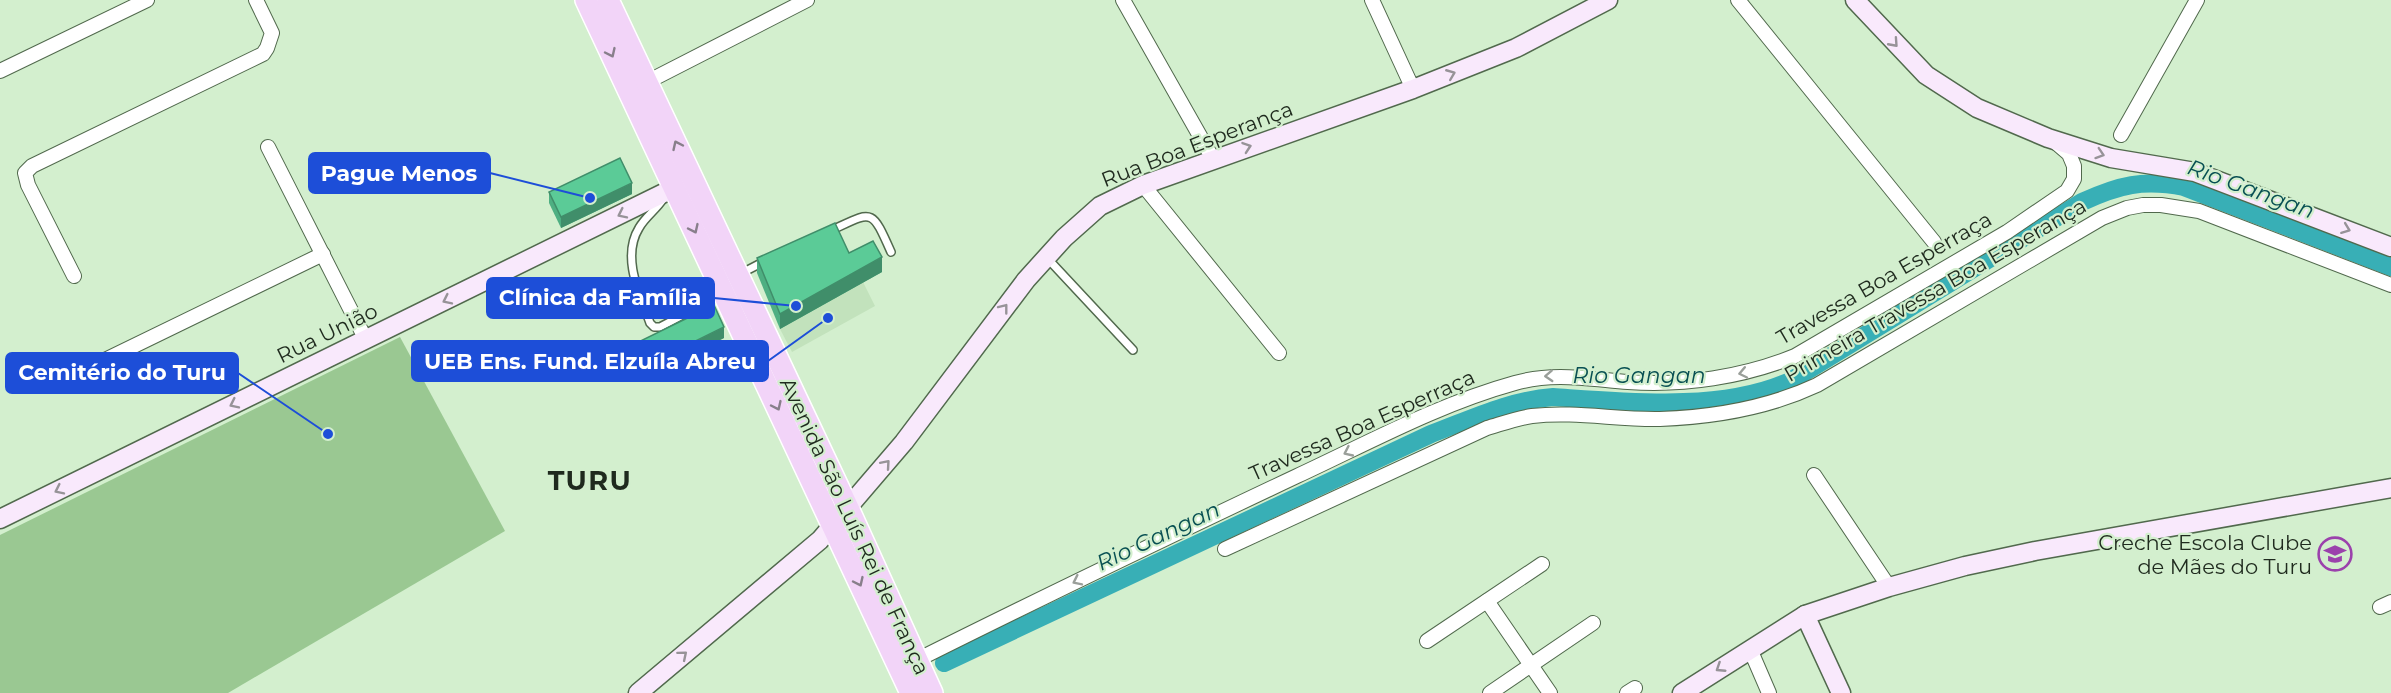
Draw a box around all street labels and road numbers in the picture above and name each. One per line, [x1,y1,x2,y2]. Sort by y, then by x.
street label: Rua Boa Esperança [1098,96,1296,192]
street label: Primeira Travessa Boa Esperança [1780,193,2090,387]
street label: Travessa Boa Esperraça [1772,206,1996,350]
street label: Rua União [272,298,382,368]
street label: Travessa Boa Esperraça [1245,364,1479,486]
street label: Avenida São Luís Rei de França [775,374,935,678]

